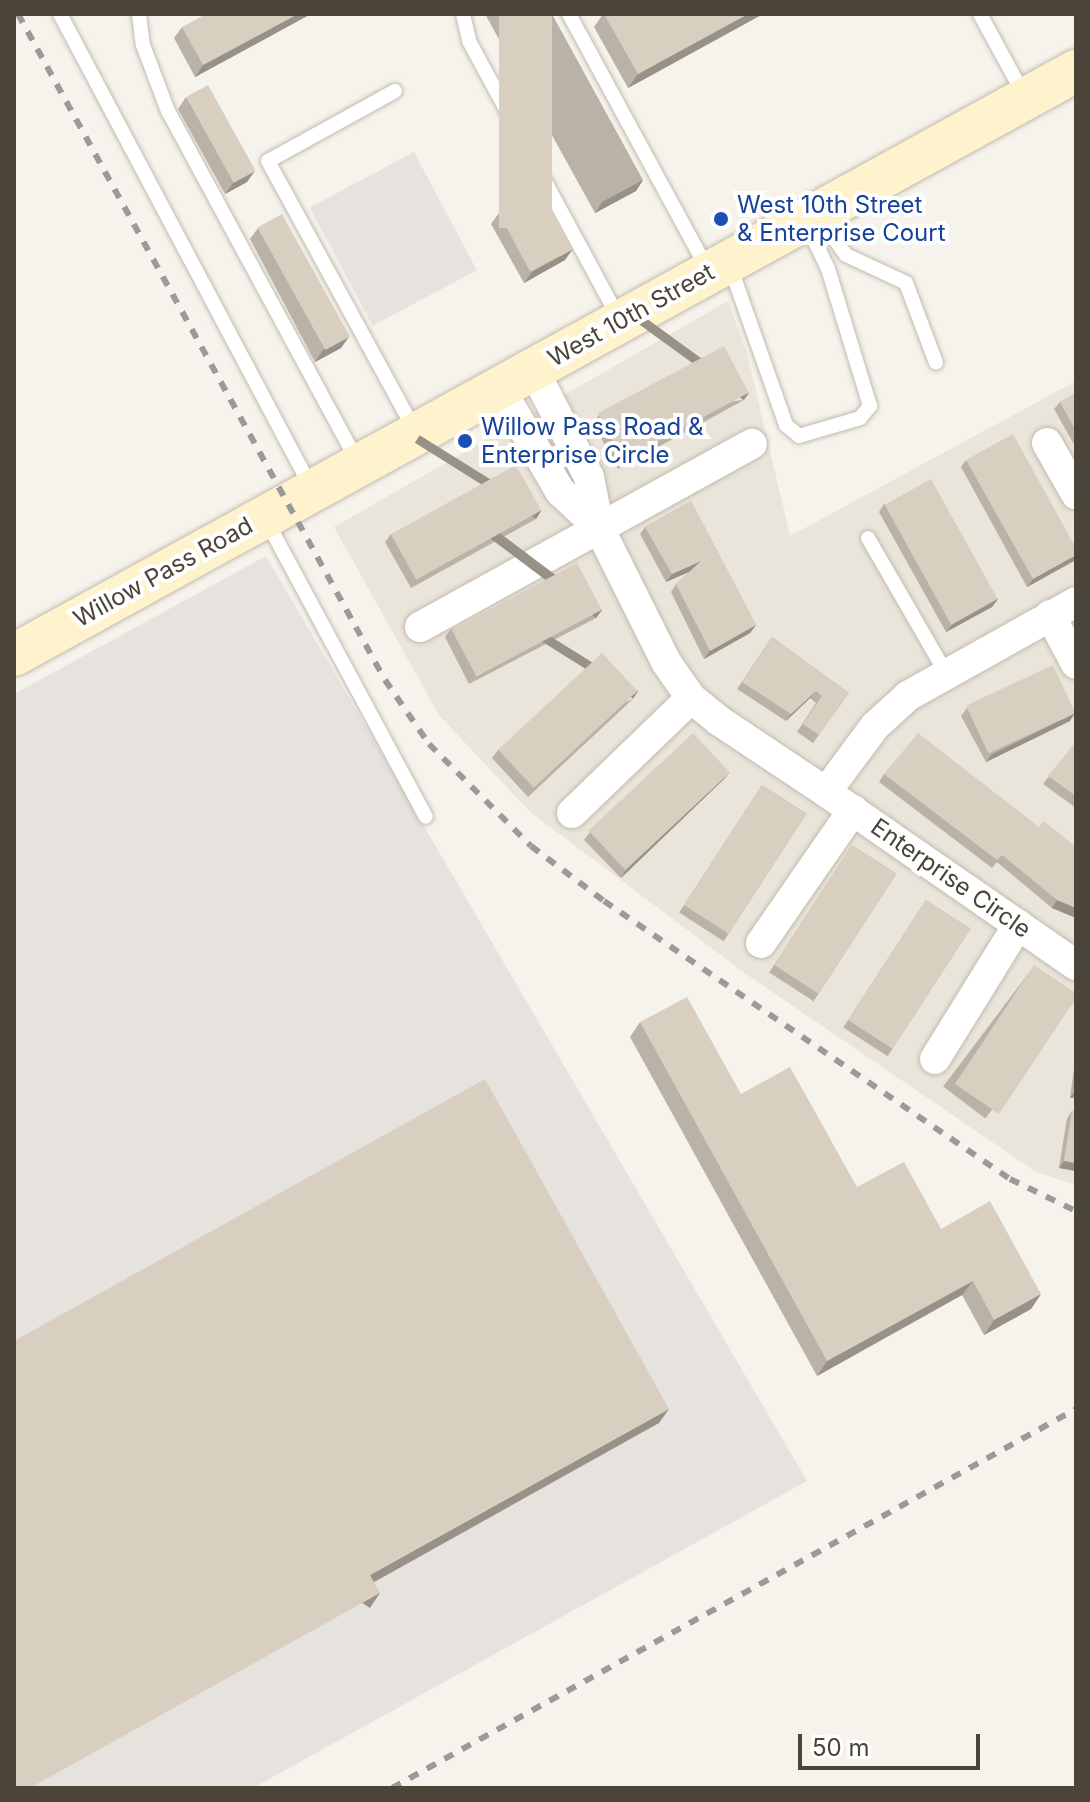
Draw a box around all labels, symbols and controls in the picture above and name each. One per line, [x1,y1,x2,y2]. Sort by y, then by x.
place label: West 10th Street & Enterprise Court [737,191,946,247]
marker: West 10th Street & Enterprise Court [712,210,730,228]
street label: West 10th Street [543,257,719,373]
place label: Willow Pass Road & Enterprise Circle [481,413,703,469]
marker: Willow Pass Road & Enterprise Circle [456,432,474,450]
street label: Willow Pass Road [68,511,258,633]
street label: Enterprise Circle [866,812,1036,944]
scale bar [802,1718,984,1768]
text: 50 m [812,1733,870,1762]

